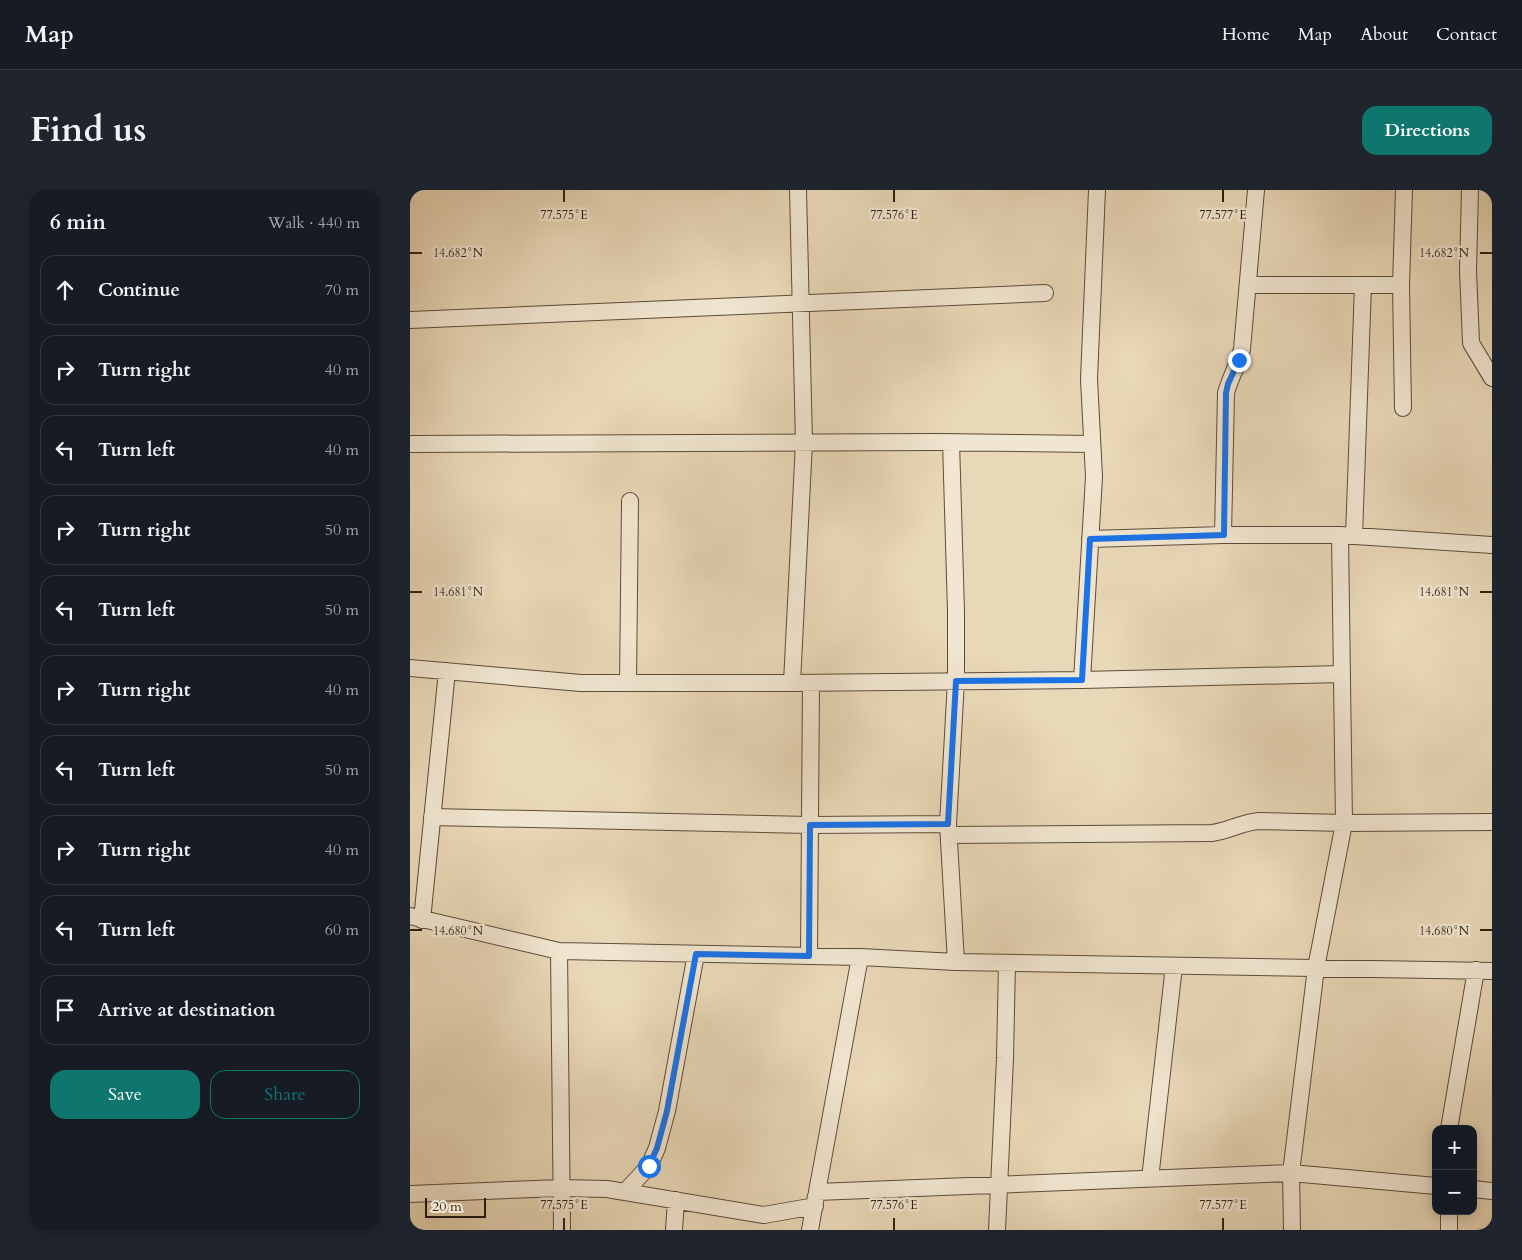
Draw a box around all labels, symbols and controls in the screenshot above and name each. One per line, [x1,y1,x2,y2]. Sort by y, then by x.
text: Map [25,18,74,51]
text: Home [1222,22,1270,47]
text: Map [1298,22,1332,47]
text: About [1360,22,1408,47]
text: Contact [1436,22,1497,47]
text: Find us [30,106,146,154]
button: Directions [1362,106,1492,155]
text: 77.575°E [540,207,588,223]
text: 77.576°E [870,207,918,223]
text: 77.577°E [1199,207,1247,223]
text: 6 min [50,208,106,237]
text: Walk · 440 m [268,212,360,234]
text: 14.682°N [433,245,484,261]
text: 14.682°N [1419,245,1470,261]
icon: ahead [51,276,79,304]
text: Continue [98,277,180,303]
text: 70 m [325,279,359,301]
route end [1228,349,1251,372]
icon: right [51,356,79,384]
text: Turn right [98,357,190,383]
text: 40 m [325,359,359,381]
icon: left [51,436,79,464]
text: Turn left [98,437,175,463]
text: 40 m [325,439,359,461]
icon: right [51,516,79,544]
text: Turn right [98,517,190,543]
text: 50 m [325,519,359,541]
text: 14.681°N [433,584,484,600]
text: 14.681°N [1419,584,1470,600]
icon: left [51,596,79,624]
text: Turn left [98,597,175,623]
text: 50 m [325,599,359,621]
icon: right [51,676,79,704]
text: Turn right [98,677,190,703]
text: 40 m [325,679,359,701]
icon: left [51,756,79,784]
text: Turn left [98,757,175,783]
text: 50 m [325,759,359,781]
icon: right [51,836,79,864]
text: Turn right [98,837,190,863]
text: 40 m [325,839,359,861]
icon: left [51,916,79,944]
text: Turn left [98,917,175,943]
text: 60 m [325,919,359,941]
text: 14.680°N [433,923,484,939]
text: 14.680°N [1419,923,1470,939]
icon: arrive [51,996,79,1024]
text: Arrive at destination [98,997,275,1023]
button: Save [50,1070,200,1119]
button: Share [210,1070,360,1119]
map controls [1432,1125,1477,1215]
button: + [1432,1125,1477,1170]
route start [638,1155,661,1178]
button: − [1432,1170,1477,1215]
scale bar [425,1195,486,1218]
text: 20 m [432,1197,462,1216]
text: 77.575°E [540,1197,588,1213]
text: 77.576°E [870,1197,918,1213]
text: 77.577°E [1199,1197,1247,1213]

